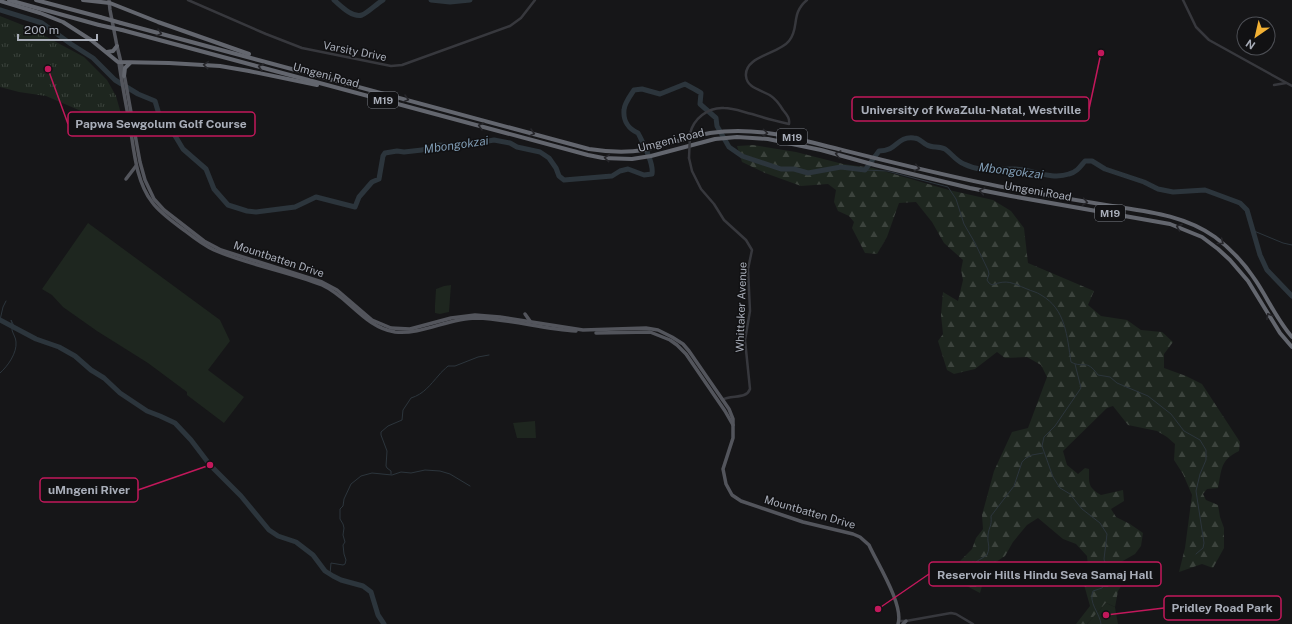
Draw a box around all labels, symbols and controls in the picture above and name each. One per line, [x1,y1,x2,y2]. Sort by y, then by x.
scale bar [18,16,97,42]
north arrow [1236,16,1276,56]
text: 200 m [24,23,59,37]
one-way arrow [156,28,162,36]
text: N [1243,37,1257,52]
street label: Varsity Drive [322,39,388,63]
street label: Umgeni Road [292,60,360,90]
one-way arrow [203,61,209,70]
one-way arrow [257,63,264,72]
road number: M19 [368,92,398,108]
one-way arrow [403,94,410,103]
callout: University of KwaZulu-Natal, Westville [852,97,1089,121]
text: University of KwaZulu-Natal, Westville [861,103,1081,117]
callout: Papwa Sewgolum Golf Course [68,112,255,136]
text: Papwa Sewgolum Golf Course [75,117,247,131]
one-way arrow [478,122,485,131]
street label: Umgeni Road [637,126,705,154]
one-way arrow [528,128,535,137]
one-way arrow [762,128,769,137]
road number: M19 [777,129,807,145]
water label: Mbongokzai [423,134,489,156]
one-way arrow [835,151,841,159]
one-way arrow [604,154,610,163]
water label: Mbongokzai [978,160,1044,182]
one-way arrow [914,163,920,171]
street label: Umgeni Road [1004,179,1072,203]
one-way arrow [979,187,985,195]
one-way arrow [1082,197,1088,206]
road number: M19 [1095,205,1125,221]
one-way arrow [1175,224,1182,232]
one-way arrow [1217,238,1224,245]
street label: Mountbatten Drive [232,239,326,279]
street label: Whittaker Avenue [733,262,749,352]
one-way arrow [1266,313,1273,320]
callout: uMngeni River [40,478,138,502]
text: uMngeni River [48,483,130,497]
street label: Mountbatten Drive [763,493,857,531]
callout: Reservoir Hills Hindu Seva Samaj Hall [929,562,1161,586]
text: Reservoir Hills Hindu Seva Samaj Hall [937,568,1153,582]
callout: Pridley Road Park [1164,596,1281,620]
text: Pridley Road Park [1171,601,1273,615]

